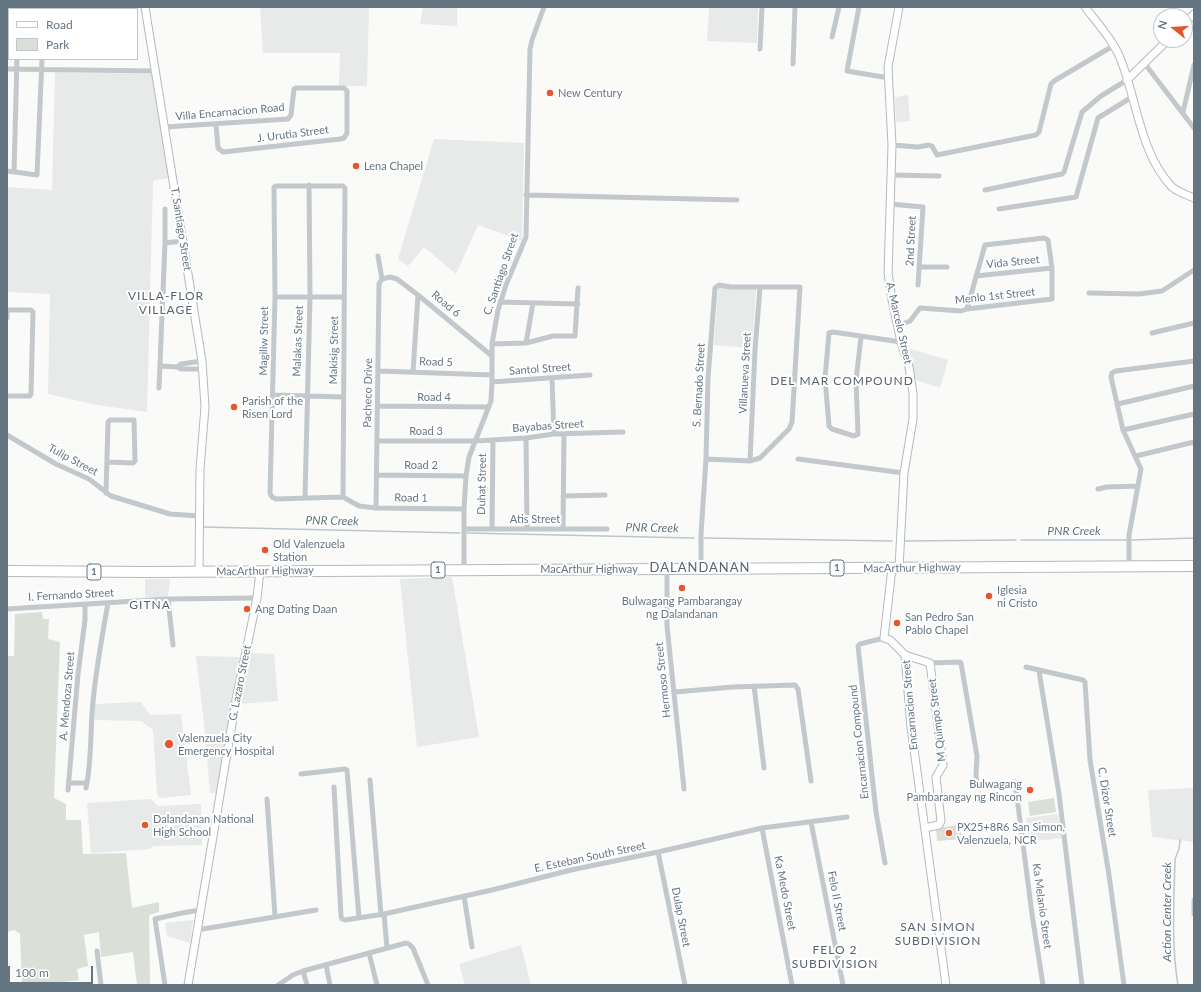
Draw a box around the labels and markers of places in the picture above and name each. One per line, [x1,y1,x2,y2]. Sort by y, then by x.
place label: New Century [558,86,622,100]
marker: New Century [545,88,555,98]
place label: Lena Chapel [364,159,423,173]
marker: Lena Chapel [351,161,361,171]
place label: Parish of the Risen Lord [242,394,303,420]
marker: Parish of the Risen Lord [229,402,239,412]
place label: Old Valenzuela Station [273,537,345,563]
marker: Old Valenzuela Station [260,545,270,555]
marker: Bulwagang Pambarangay ng Dalandanan [677,583,687,593]
place label: Iglesia ni Cristo [997,583,1037,609]
marker: Iglesia ni Cristo [984,591,994,601]
place label: Bulwagang Pambarangay ng Dalandanan [622,594,742,620]
place label: Ang Dating Daan [255,602,337,616]
marker: Ang Dating Daan [242,604,252,614]
place label: San Pedro San Pablo Chapel [905,610,974,636]
marker: San Pedro San Pablo Chapel [892,618,902,628]
place label: Valenzuela City Emergency Hospital [178,731,274,757]
marker: Valenzuela City Emergency Hospital [163,738,175,750]
place label: Bulwagang Pambarangay ng Rincon [907,777,1022,803]
marker: Bulwagang Pambarangay ng Rincon [1025,785,1035,795]
place label: Dalandanan National High School [153,812,254,838]
marker: Dalandanan National High School [140,820,150,830]
place label: PX25+8R6 San Simon, Valenzuela, NCR [957,820,1065,846]
marker: PX25+8R6 San Simon, Valenzuela, NCR [944,828,954,838]

